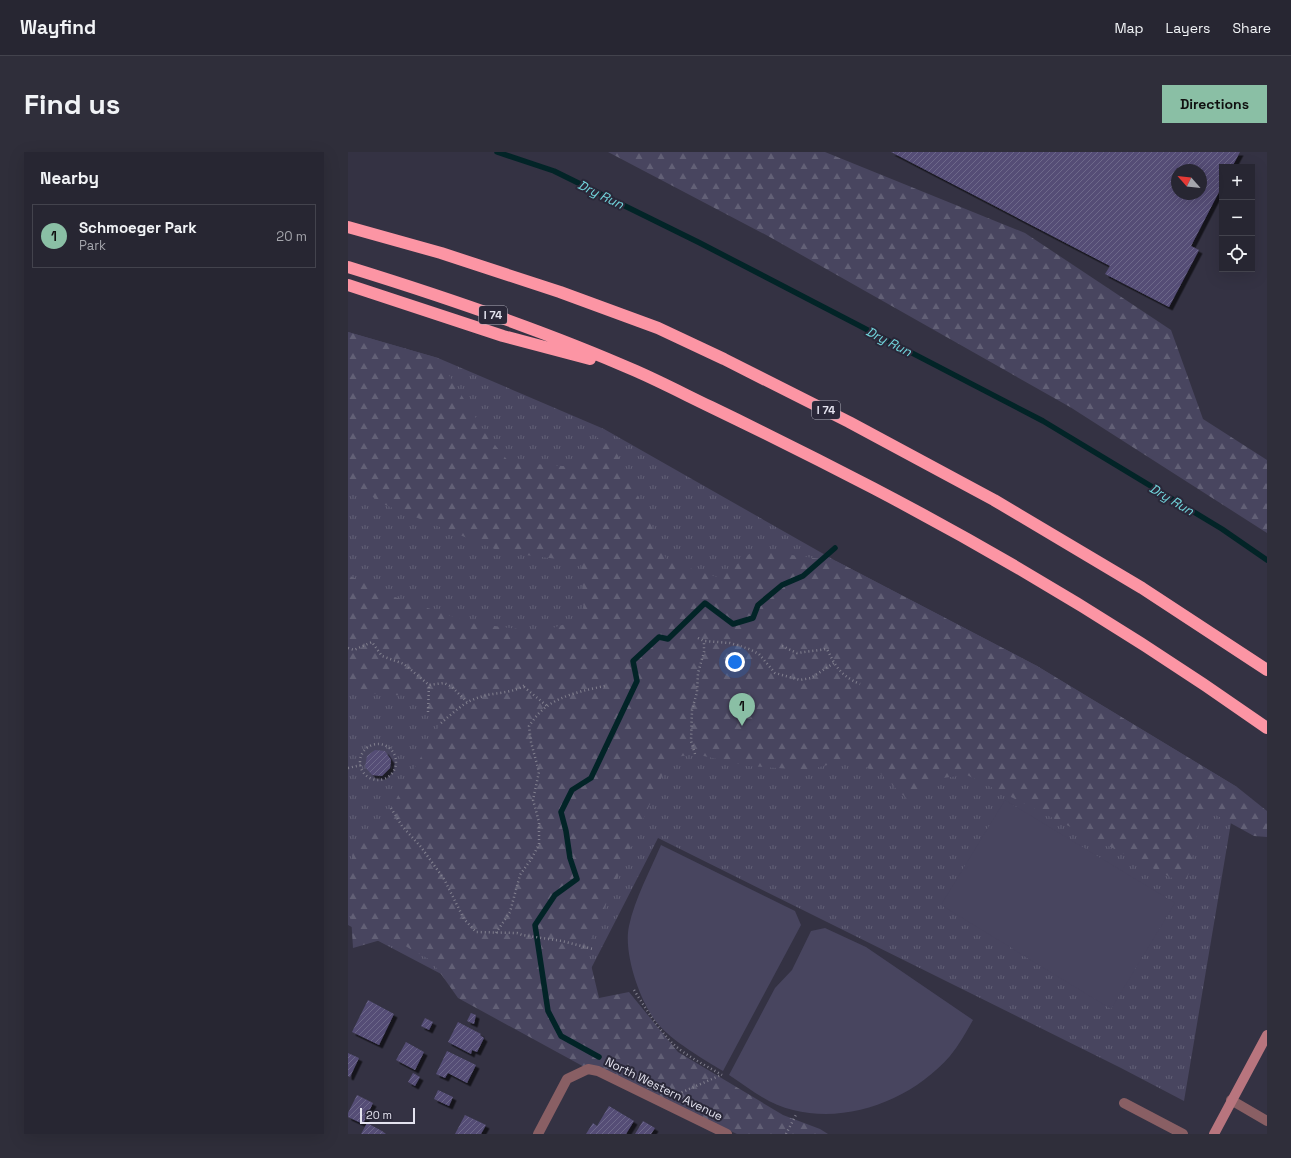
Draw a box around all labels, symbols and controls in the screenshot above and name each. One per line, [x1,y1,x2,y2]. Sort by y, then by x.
text: Wayfind [20,15,96,40]
text: Map [1114,19,1144,37]
text: Layers [1166,19,1210,37]
text: Share [1232,19,1271,37]
button: Directions [1162,85,1267,123]
text: Find us [24,86,121,122]
north arrow [1171,164,1207,200]
map controls [1219,164,1255,272]
button: + [1219,164,1255,200]
text: Nearby [40,167,99,189]
water label: Dry Run [575,176,627,213]
button: − [1219,200,1255,236]
text: Schmoeger Park [79,218,197,237]
text: 1 [51,228,57,245]
text: 20 m [276,228,307,245]
button: locate [1219,236,1255,272]
text: Park [79,237,106,254]
road number: I 74 [479,306,507,324]
water label: Dry Run [863,323,915,361]
road number: I 74 [812,401,840,419]
water label: Dry Run [1146,480,1198,520]
your location [725,652,745,672]
pin: 1 [729,693,755,726]
street label: North Western Avenue [603,1054,725,1124]
scale bar [360,1106,415,1125]
text: 20 m [366,1108,392,1122]

